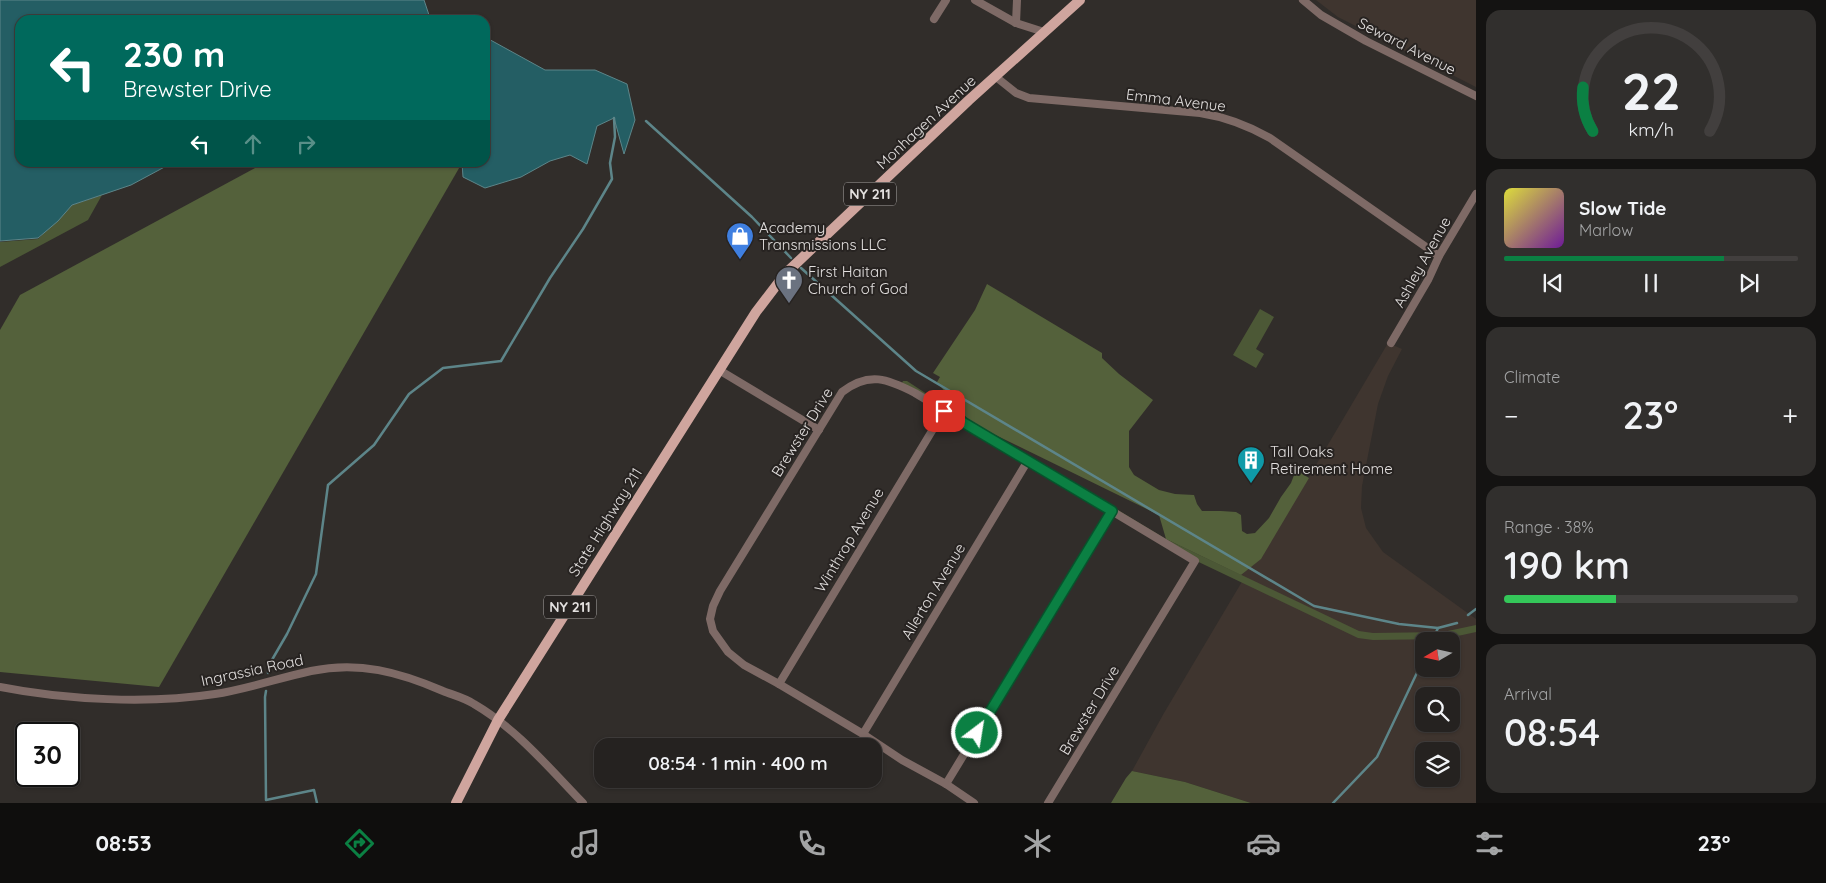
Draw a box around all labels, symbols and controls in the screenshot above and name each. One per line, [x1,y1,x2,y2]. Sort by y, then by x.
street label: Seward Avenue [1355,13,1459,79]
text: 230 m [123,32,225,76]
icon: left [40,35,105,100]
text: 22 [1621,58,1681,123]
street label: Monhagen Avenue [872,71,980,173]
text: Brewster Drive [123,75,272,103]
street label: Emma Avenue [1125,84,1227,116]
text: km/h [1628,118,1674,140]
icon: left [186,130,214,158]
icon: ahead [239,130,267,158]
icon: right [292,130,320,158]
road number: NY 211 [844,182,896,205]
text: Slow Tide [1579,196,1667,220]
street label: Ashley Avenue [1389,213,1455,311]
place label: Academy Transmissions LLC [759,218,886,254]
text: Marlow [1579,220,1633,240]
shop icon: Academy Transmissions LLC [725,221,755,260]
place label: First Haitan Church of God [808,262,908,298]
church icon: First Haitan Church of God [774,265,804,304]
icon: previous [1539,269,1567,297]
icon: pause [1637,269,1665,297]
icon: next [1735,269,1763,297]
text: Climate [1504,367,1560,387]
street label: Brewster Drive [767,384,837,480]
pin [923,390,965,432]
text: 23° [1622,391,1678,439]
icon: arrive [930,397,958,425]
text: − [1504,398,1519,433]
text: + [1782,398,1798,433]
place label: Tall Oaks Retirement Home [1270,442,1393,478]
building icon: Tall Oaks Retirement Home [1236,445,1266,484]
street label: State Highway 211 [564,464,646,580]
street label: Winthrop Avenue [810,484,888,596]
text: Range · 38% [1504,517,1594,537]
street label: Allerton Avenue [897,539,969,643]
text: 190 km [1504,541,1630,589]
road number: NY 211 [544,596,596,618]
north arrow [1415,632,1460,678]
map controls [1415,632,1460,787]
street label: Ingrassia Road [199,650,305,690]
street label: Brewster Drive [1055,662,1123,758]
text: Arrival [1504,684,1552,704]
button: search [1415,687,1460,732]
position arrow [950,706,1002,758]
text: 08:54 [1504,708,1600,756]
speed limit sign: 30 [15,722,80,787]
button: layers [1415,742,1460,787]
text: 08:54 · 1 min · 400 m [648,751,828,775]
icon: directions [342,826,377,861]
icon: music [568,826,603,861]
icon: phone [794,826,829,861]
icon: climate [1020,826,1055,861]
icon: car [1246,826,1281,861]
icon: filters [1472,826,1507,861]
text: 08:53 [95,829,151,857]
text: 23° [1698,829,1730,857]

